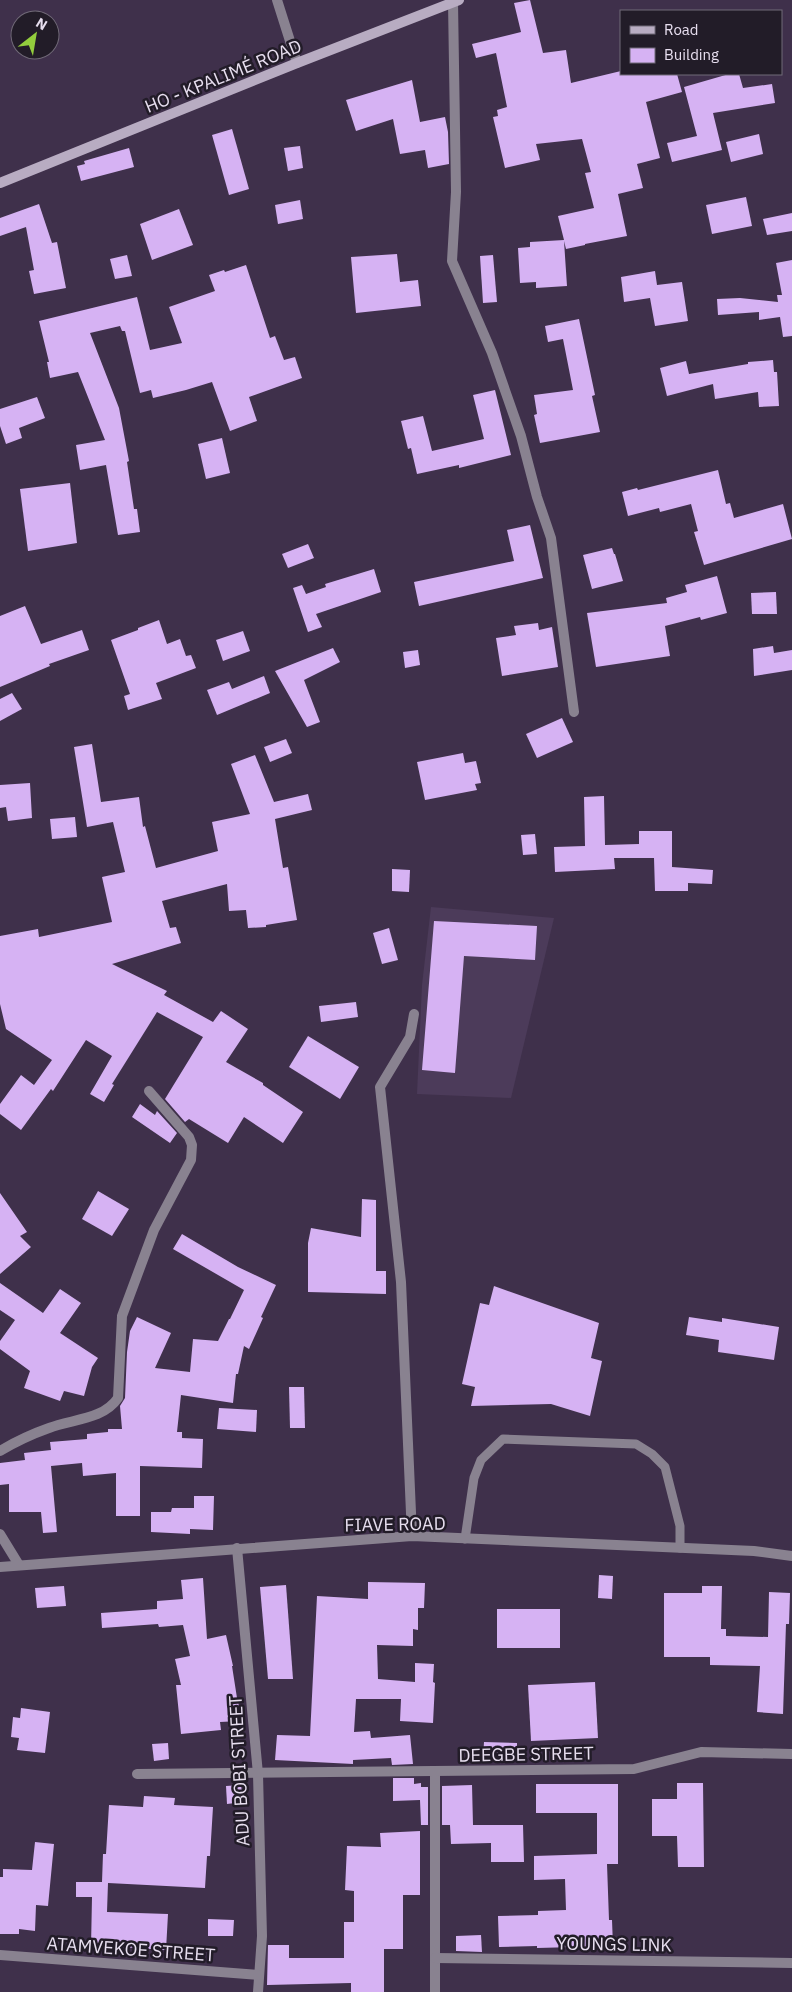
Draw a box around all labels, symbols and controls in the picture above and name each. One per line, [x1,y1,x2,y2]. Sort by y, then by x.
north arrow [10,10,60,60]
legend [620,10,782,75]
text: N [33,14,51,34]
text: Road [664,20,699,39]
street label: HO - KPALIMÉ ROAD [141,34,305,118]
text: Building [664,45,719,64]
street label: FIAVE ROAD [344,1512,446,1536]
street label: ADU BOBI STREET [224,1695,254,1847]
street label: DEEGBE STREET [458,1741,594,1767]
street label: YOUNGS LINK [556,1931,672,1957]
street label: ATAMVEKOE STREET [46,1932,216,1966]

